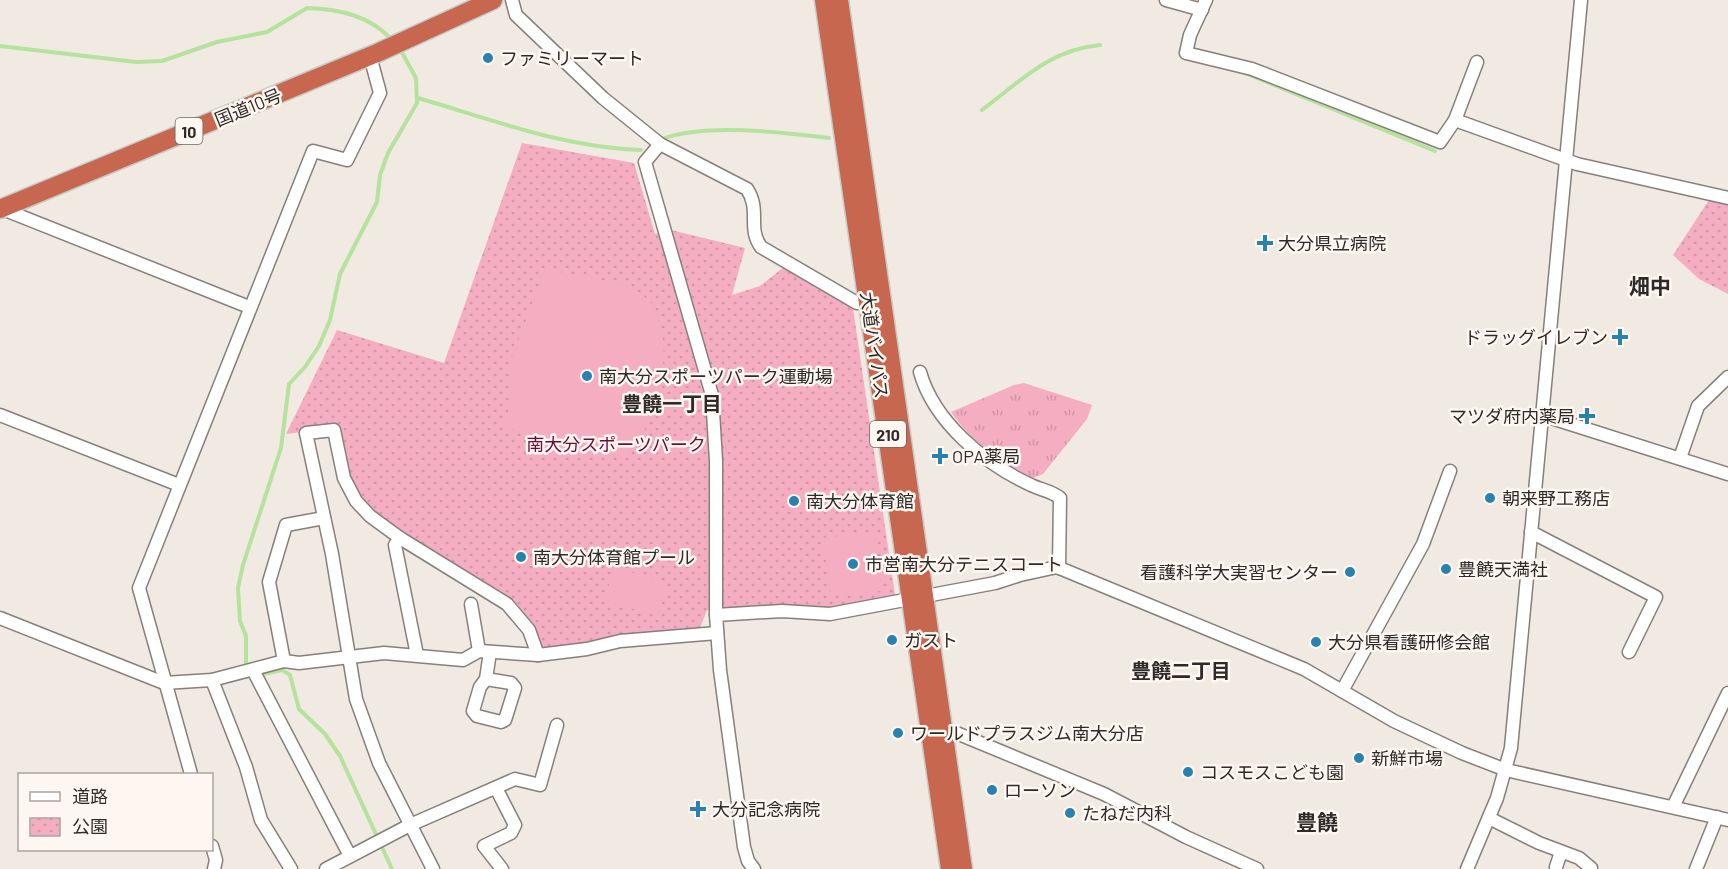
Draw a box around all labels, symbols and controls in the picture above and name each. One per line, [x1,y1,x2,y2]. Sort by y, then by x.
place label: ファミリーマート [500,47,644,69]
marker: ファミリーマート [481,51,495,65]
street label: 国道10号 [211,84,285,130]
road number: 10 [176,118,202,144]
place label: 大分県立病院 [1278,232,1386,254]
marker: 大分県立病院 [1256,234,1274,252]
district label: 畑中 [1629,273,1671,298]
street label: 大道バイパス [857,290,893,400]
place label: ドラッグイレブン [1464,326,1608,348]
marker: ドラッグイレブン [1613,330,1627,344]
place label: 南大分スポーツパーク運動場 [599,365,833,387]
marker: 南大分スポーツパーク運動場 [580,369,594,383]
district label: 豊饒一丁目 [622,391,722,415]
place label: マツダ府内薬局 [1449,405,1575,427]
marker: マツダ府内薬局 [1580,409,1594,423]
road number: 210 [870,421,906,447]
park label: 南大分スポーツパーク [526,433,706,455]
place label: OPA薬局 [952,445,1020,467]
marker: OPA薬局 [933,449,947,463]
place label: 朝来野工務店 [1502,487,1610,509]
place label: 南大分体育館 [806,490,914,512]
marker: 朝来野工務店 [1483,491,1497,505]
marker: 南大分体育館 [787,494,801,508]
place label: 南大分体育館プール [533,546,695,568]
marker: 南大分体育館プール [514,550,528,564]
place label: 市営南大分テニスコート [865,553,1063,575]
marker: 市営南大分テニスコート [846,557,860,571]
place label: 豊饒天満社 [1458,558,1548,580]
place label: 看護科学大実習センター [1140,561,1338,583]
marker: 豊饒天満社 [1439,562,1453,576]
marker: 看護科学大実習センター [1343,565,1357,579]
place label: ガスト [904,629,958,651]
place label: 大分県看護研修会館 [1328,631,1490,653]
marker: ガスト [885,633,899,647]
marker: 大分県看護研修会館 [1309,635,1323,649]
district label: 豊饒二丁目 [1131,658,1231,682]
place label: ワールドプラスジム南大分店 [910,722,1144,744]
marker: ワールドプラスジム南大分店 [891,726,905,740]
place label: 新鮮市場 [1371,747,1443,769]
marker: 新鮮市場 [1352,751,1366,765]
place label: コスモスこども園 [1200,761,1344,783]
marker: コスモスこども園 [1181,765,1195,779]
legend [18,773,213,851]
place label: ローソン [1004,779,1076,801]
marker: ローソン [985,783,999,797]
text: 道路 [72,785,108,807]
place label: 大分記念病院 [712,798,820,820]
marker: 大分記念病院 [689,800,707,818]
place label: たねだ内科 [1082,802,1172,824]
marker: たねだ内科 [1063,806,1077,820]
district label: 豊饒 [1296,809,1338,834]
text: 公園 [72,815,108,837]

